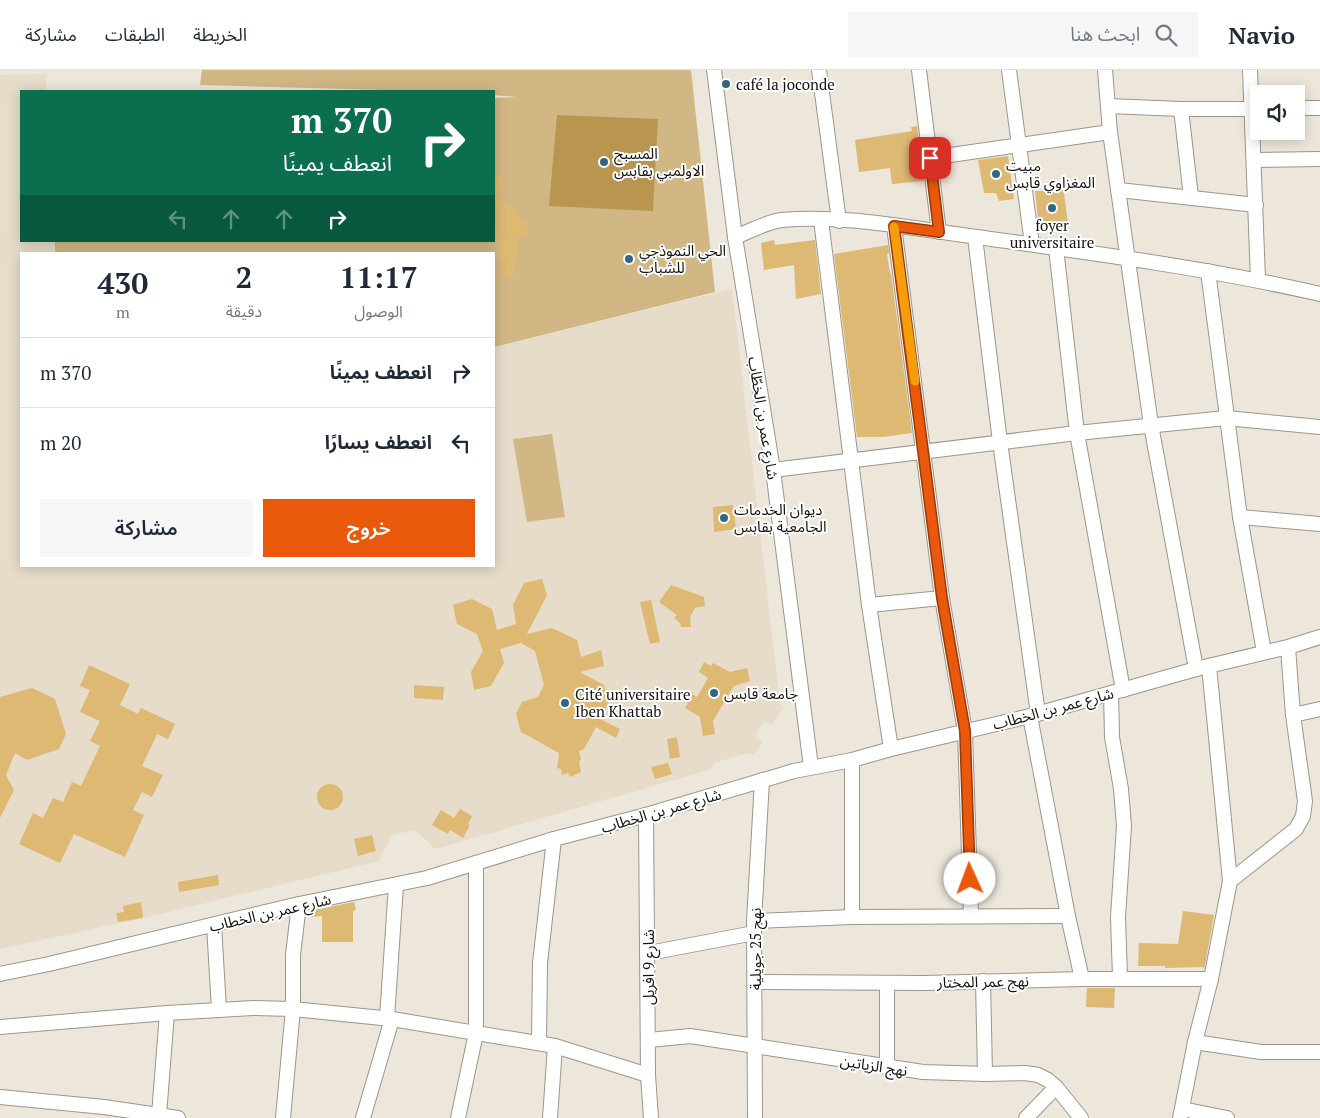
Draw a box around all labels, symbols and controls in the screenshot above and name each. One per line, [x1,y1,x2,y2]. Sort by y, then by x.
search box [848,12,1198,57]
text: Navio [1228,19,1295,51]
text: ابحث هنا [1070,21,1140,46]
icon: search [1152,21,1180,49]
text: مشاركة [25,22,77,46]
text: الطبقات [105,22,165,46]
text: الخريطة [193,22,247,46]
place label: café la joconde [736,74,835,94]
marker: café la joconde [720,78,732,90]
map controls [1250,85,1305,140]
button: sound [1250,85,1305,140]
text: 370 m [291,97,392,143]
icon: right [410,110,475,175]
pin [909,137,951,179]
place label: المسبح الاولمبي بقابس [614,143,704,182]
icon: arrive [916,144,944,172]
text: انعطف يمينًا [283,148,392,177]
place label: مبيت المغزاوي قابس [1006,155,1095,194]
marker: المسبح الاولمبي بقابس [598,156,610,168]
marker: مبيت المغزاوي قابس [990,168,1002,180]
marker: foyer universitaire [1046,202,1058,214]
icon: left [164,205,192,233]
icon: ahead [217,205,245,233]
icon: ahead [270,205,298,233]
icon: right [323,205,351,233]
place label: foyer universitaire [1010,215,1094,252]
place label: الحي النموذجي للشباب [639,240,726,277]
marker: الحي النموذجي للشباب [623,253,635,265]
text: 2 [235,257,252,297]
text: 11:17 [340,257,418,297]
text: 430 [97,263,148,303]
text: دقيقة [226,300,262,322]
text: الوصول [354,300,403,322]
text: m [116,301,130,323]
street label: شارع عمر بن الخطّاب [741,355,784,482]
text: انعطف يمينًا [330,359,432,384]
icon: right [447,359,475,387]
text: 370 m [40,360,91,385]
text: انعطف يسارًا [325,429,432,454]
icon: left [447,429,475,457]
text: 20 m [40,430,81,455]
button: مشاركة [40,499,253,557]
button: خروج [263,499,475,557]
place label: ديوان الخدمات الجامعية بقابس [734,499,827,536]
marker: ديوان الخدمات الجامعية بقابس [718,512,730,524]
street label: شارع عمر بن الخطاب [990,682,1117,737]
place label: جامعة قابس [724,683,798,703]
place label: Cité universitaire Iben Khattab [575,684,691,721]
marker: جامعة قابس [708,687,720,699]
marker: Cité universitaire Iben Khattab [559,697,571,709]
street label: شارع عمر بن الخطاب [599,783,725,840]
position arrow [943,852,995,904]
street label: شارع عمر بن الخطاب [207,888,334,939]
street label: نهج 25 جويلية [745,908,768,990]
street label: شارع 9 افريل [638,929,661,1005]
street label: نهج عمر المختار [936,970,1029,995]
street label: نهج الزياتين [838,1050,909,1083]

